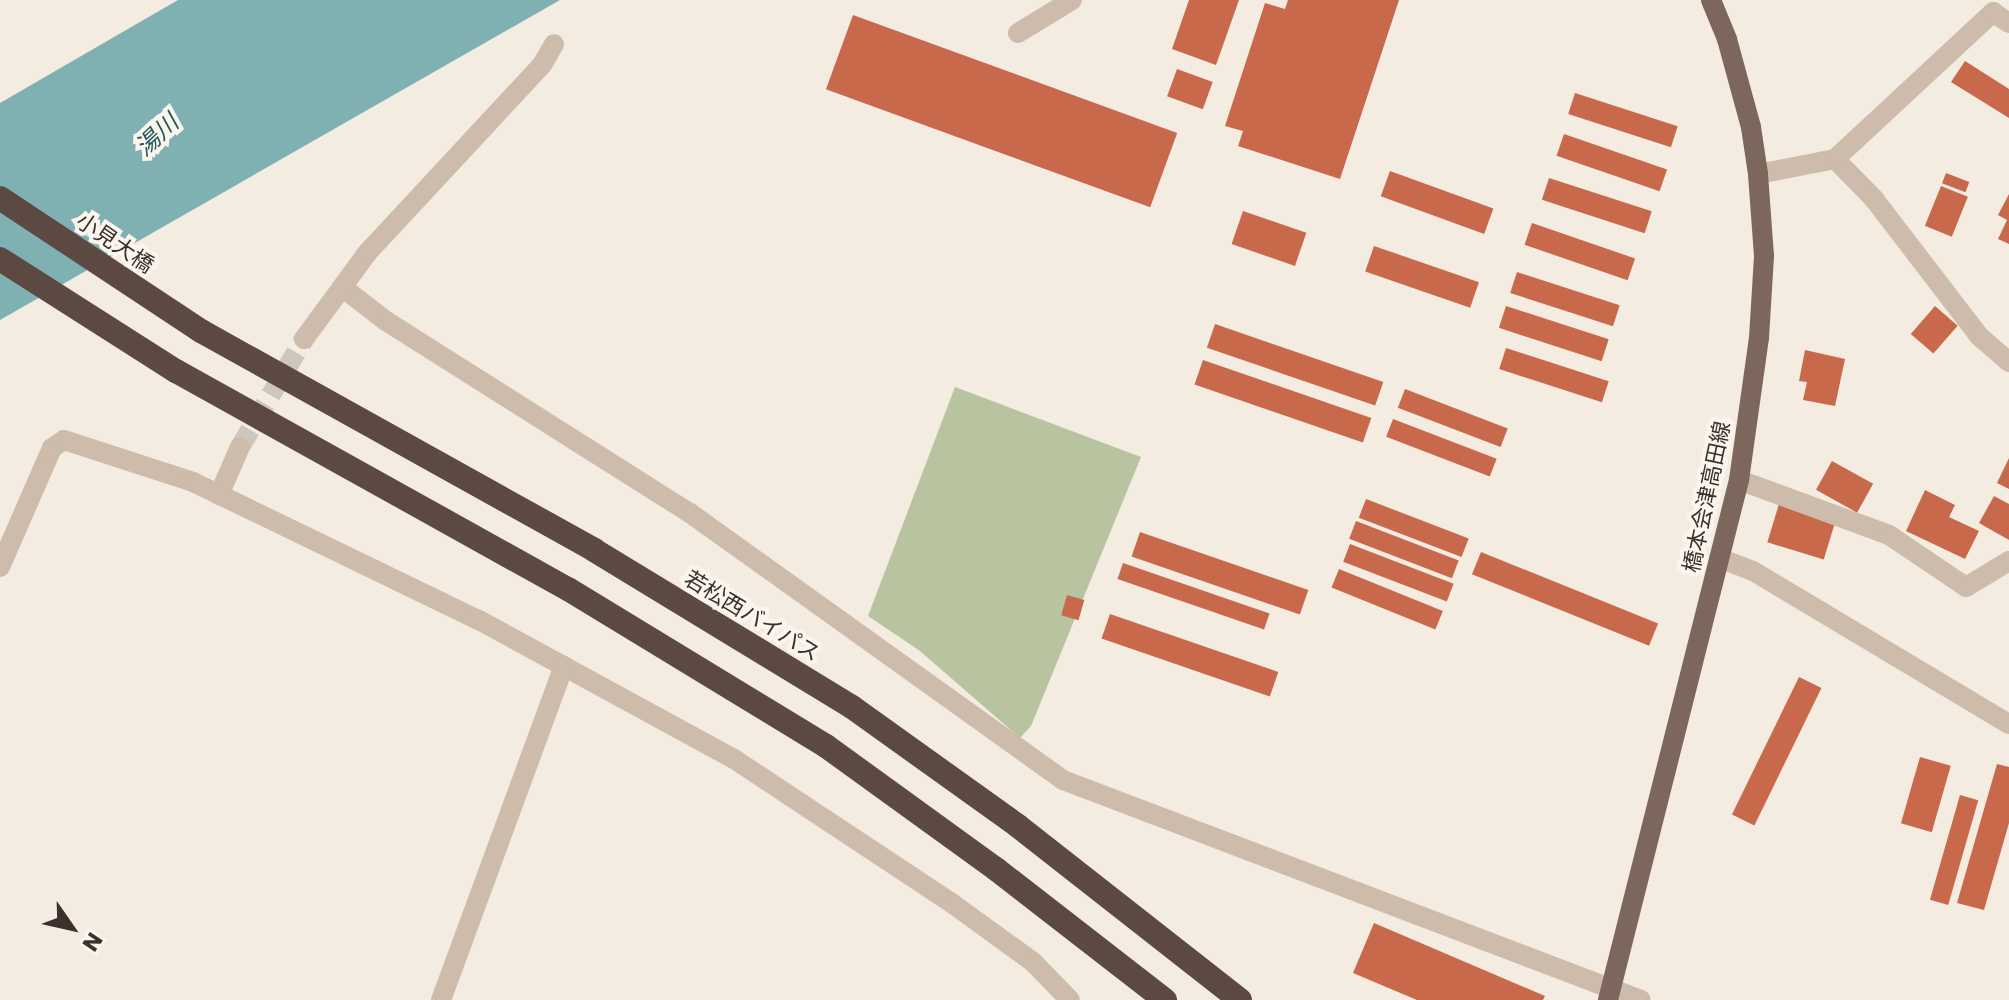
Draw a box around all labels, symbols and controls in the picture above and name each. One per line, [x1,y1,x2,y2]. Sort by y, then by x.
water label: 湯川 [130,108,184,162]
street label: 小見大橋 [71,207,159,279]
street label: 橋本会津高田線 [1678,419,1736,575]
street label: 若松西バイパス [679,565,825,667]
north arrow [32,888,112,968]
text: N [75,926,110,957]

